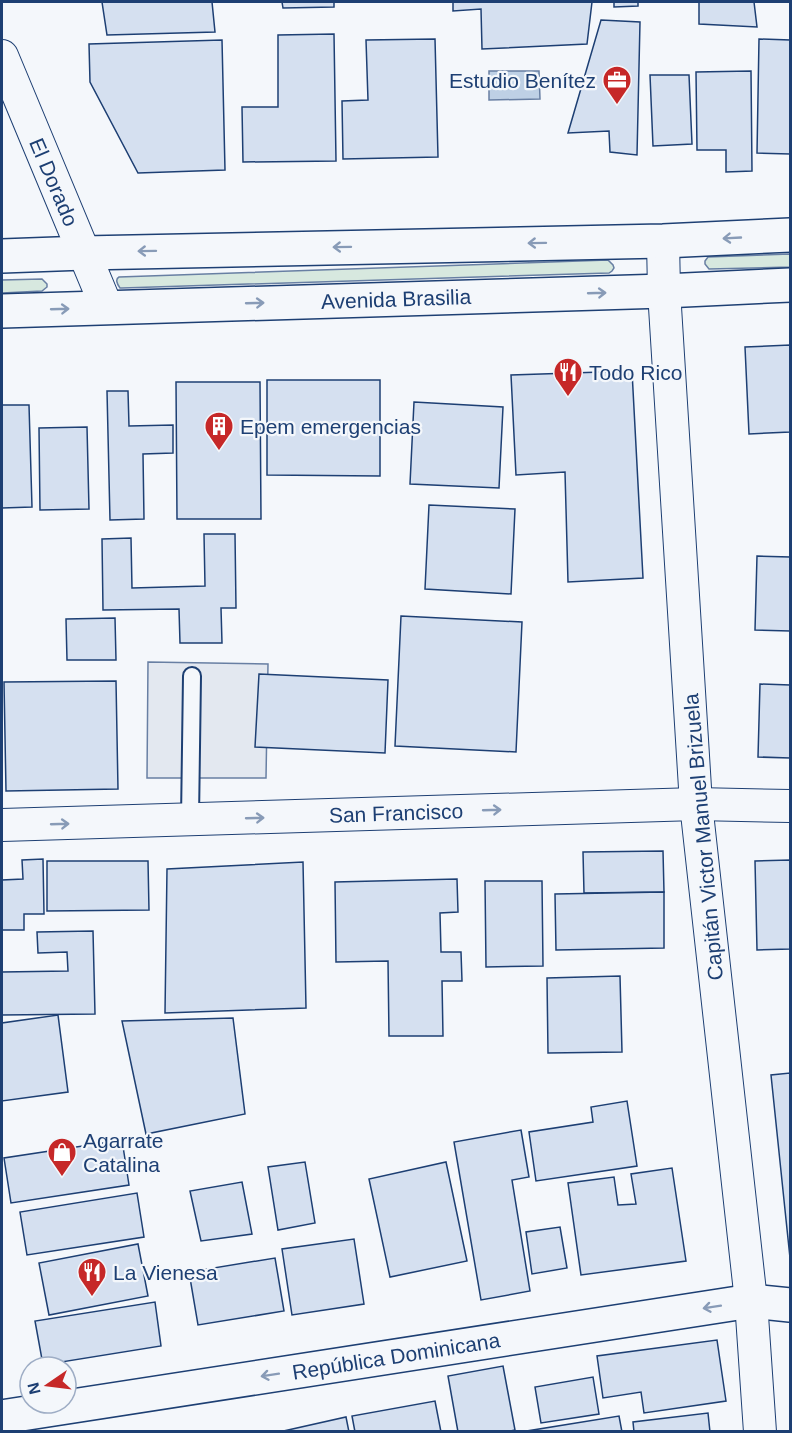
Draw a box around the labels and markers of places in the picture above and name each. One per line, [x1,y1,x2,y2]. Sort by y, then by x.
office icon: Estudio Benítez [601,64,633,106]
place label: Estudio Benítez [449,69,596,92]
restaurant icon: Todo Rico [552,356,584,398]
place label: Todo Rico [589,361,682,384]
building icon: Epem emergencias [203,410,235,452]
place label: Epem emergencias [240,415,421,438]
place label: Agarrate Catalina [83,1129,164,1176]
shop icon: Agarrate Catalina [46,1136,78,1178]
restaurant icon: La Vienesa [76,1256,108,1298]
place label: La Vienesa [113,1261,218,1284]

